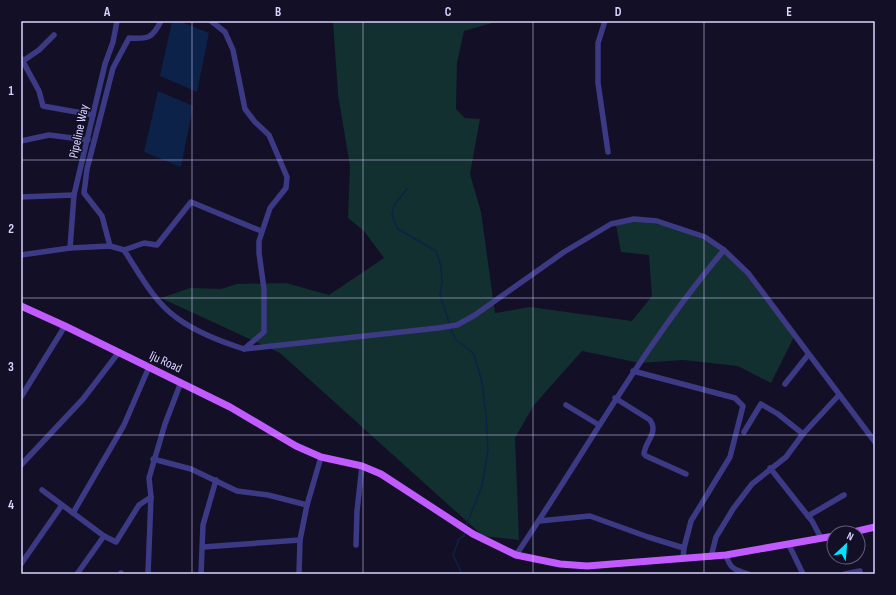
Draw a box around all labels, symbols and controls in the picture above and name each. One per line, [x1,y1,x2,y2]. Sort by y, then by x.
text: A [103,4,111,20]
text: B [275,4,281,20]
text: C [445,4,452,20]
text: D [615,4,622,20]
text: E [786,4,792,20]
text: 1 [8,83,14,99]
street label: Pipeline Way [65,103,92,160]
text: 2 [8,221,14,237]
street label: Iju Road [147,347,184,376]
text: 3 [8,359,14,375]
text: 4 [8,497,14,513]
north arrow [826,525,866,565]
text: N [845,529,856,544]

